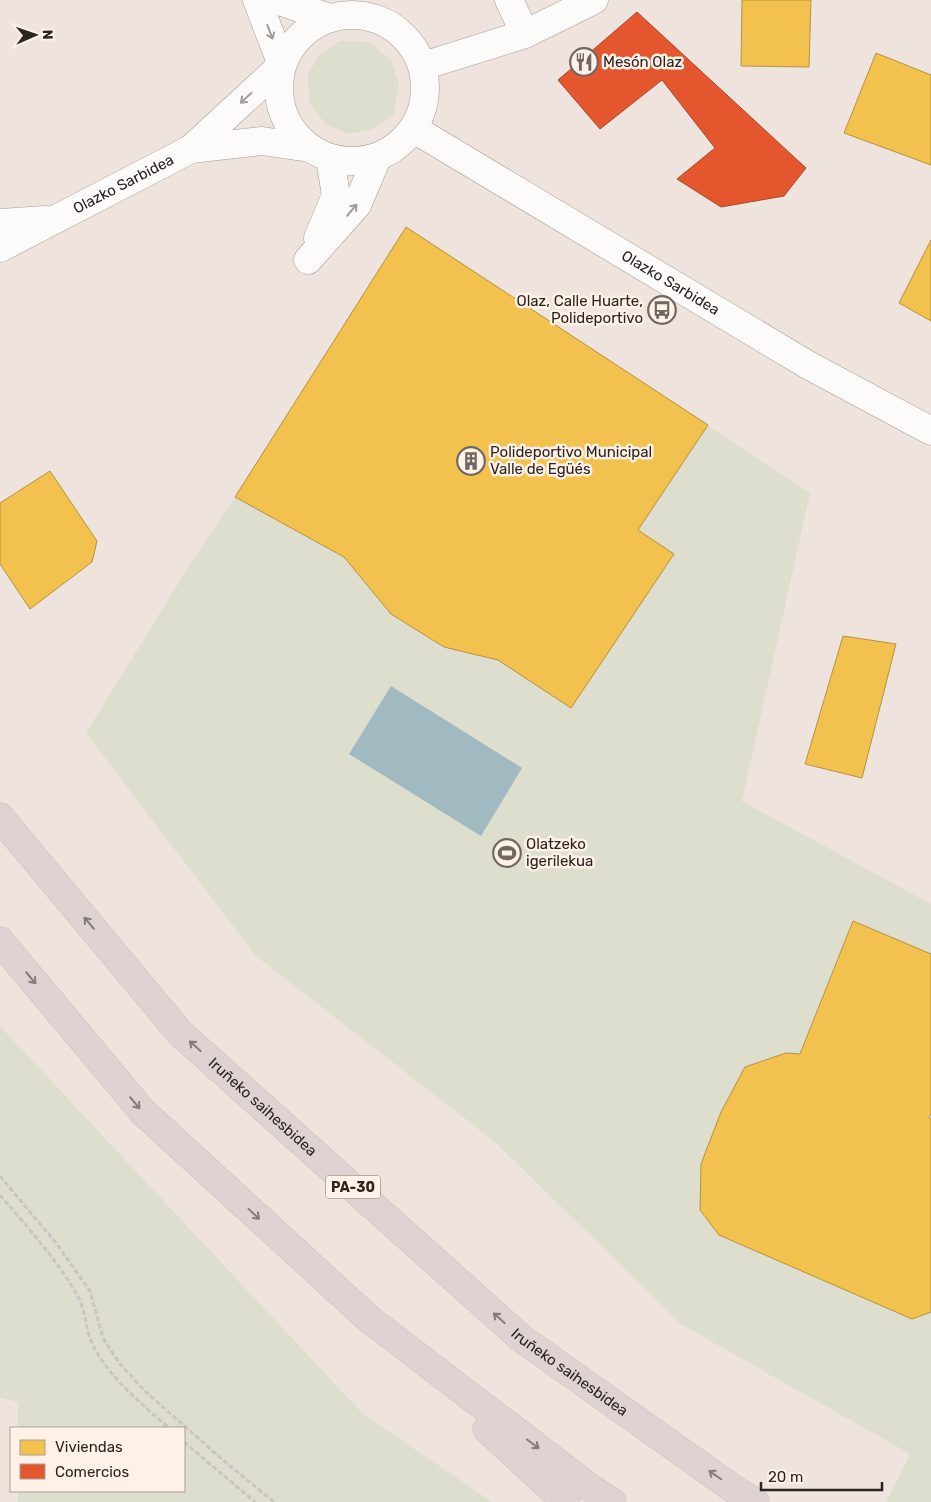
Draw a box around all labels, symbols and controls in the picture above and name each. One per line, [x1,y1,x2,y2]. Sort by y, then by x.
north arrow [10,10,60,60]
one-way arrow [266,24,275,40]
text: N [39,29,56,40]
restaurant icon: Mesón Olaz [569,47,599,77]
place label: Mesón Olaz [603,53,682,71]
one-way arrow [240,92,253,104]
street label: Olazko Sarbidea [70,151,177,218]
one-way arrow [346,204,357,217]
street label: Olazko Sarbidea [618,246,723,319]
place label: Olaz, Calle Huarte, Polideportivo [517,292,643,327]
bus stop icon: Olaz, Calle Huarte, Polideportivo [647,295,677,325]
place label: Polideportivo Municipal Valle de Egüés [490,443,652,478]
building icon: Polideportivo Municipal Valle de Egüés [456,446,486,476]
place label: Olatzeko igerilekua [526,835,593,870]
sports icon: Olatzeko igerilekua [492,838,522,868]
one-way arrow [83,917,94,930]
one-way arrow [26,971,37,984]
one-way arrow [188,1040,201,1052]
street label: Iruñeko saihesbidea [205,1054,320,1160]
one-way arrow [130,1096,141,1109]
road number: PA-30 [326,1176,380,1198]
one-way arrow [248,1208,260,1220]
one-way arrow [492,1312,505,1323]
street label: Iruñeko saihesbidea [507,1325,631,1420]
legend [10,1427,185,1492]
text: Viviendas [55,1438,123,1456]
one-way arrow [526,1439,539,1450]
scale bar [761,1460,882,1492]
text: Comercios [55,1463,129,1481]
text: 20 m [768,1468,803,1486]
one-way arrow [708,1470,722,1480]

